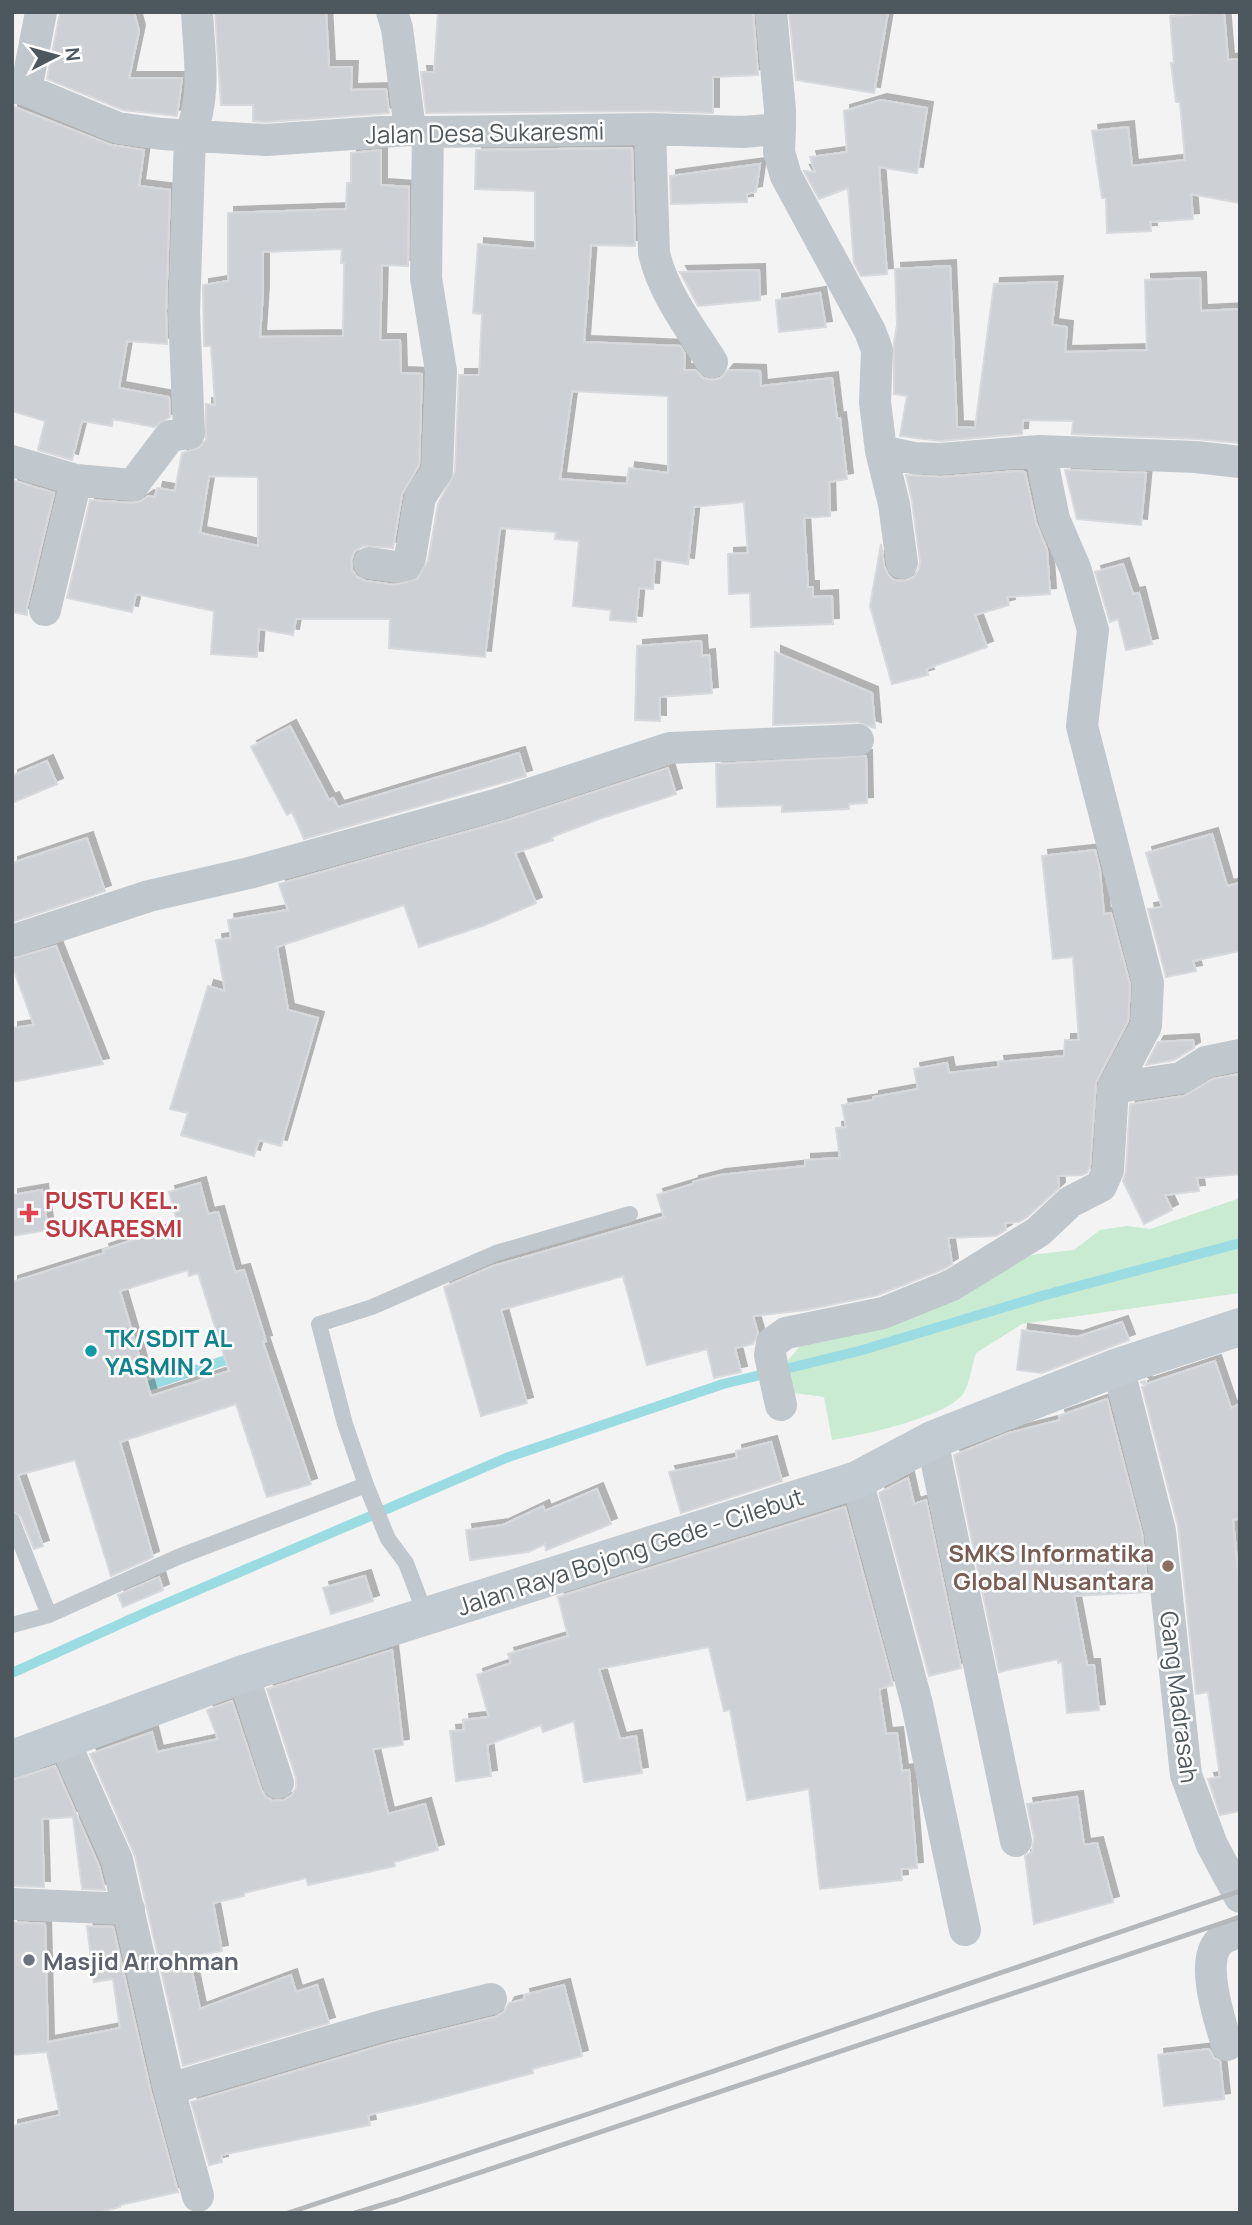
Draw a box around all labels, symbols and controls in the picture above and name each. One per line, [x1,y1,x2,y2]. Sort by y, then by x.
north arrow [21,21,91,91]
text: N [59,46,87,62]
street label: Jalan Desa Sukaresmi [365,113,605,151]
place label: PUSTU KEL. SUKARESMI [45,1183,182,1244]
marker: PUSTU KEL. SUKARESMI [19,1203,39,1223]
place label: TK/SDIT AL YASMIN 2 [105,1321,233,1382]
marker: TK/SDIT AL YASMIN 2 [83,1343,99,1359]
street label: Jalan Raya Bojong Gede - Cilebut [453,1479,807,1623]
place label: SMKS Informatika Global Nusantara [948,1536,1154,1597]
marker: SMKS Informatika Global Nusantara [1160,1558,1176,1574]
street label: Gang Madrasah [1153,1609,1207,1785]
place label: Masjid Arrohman [43,1944,239,1977]
marker: Masjid Arrohman [21,1952,37,1968]

